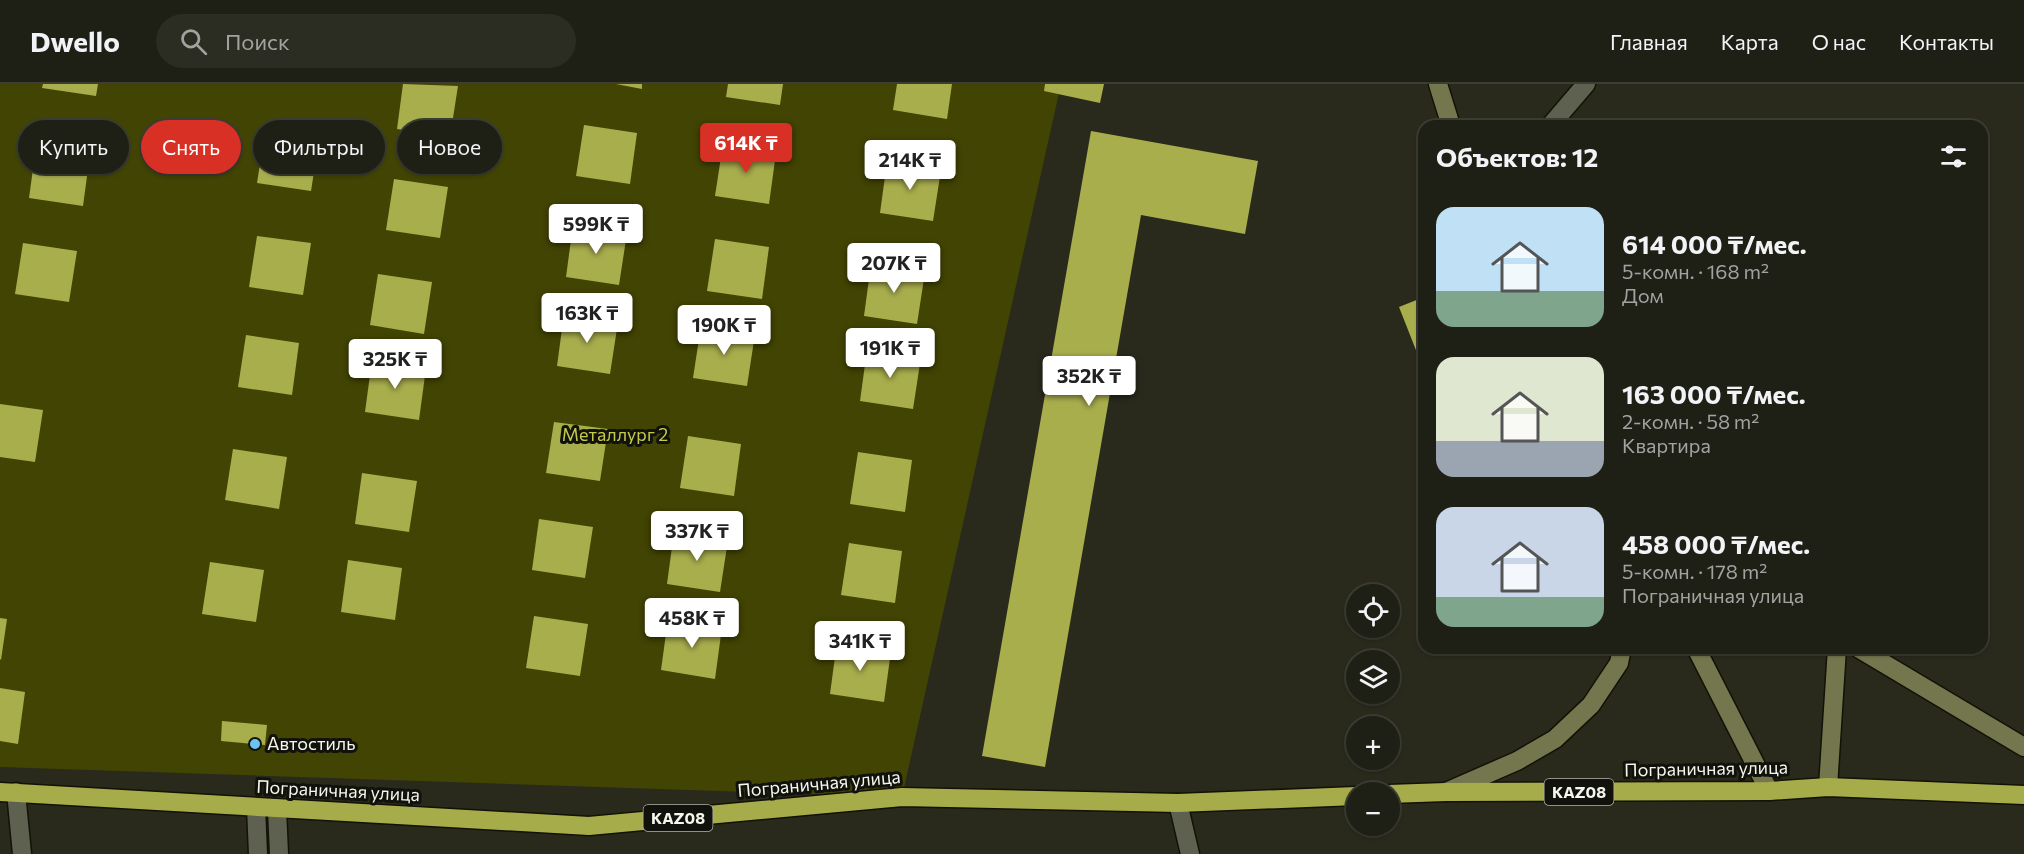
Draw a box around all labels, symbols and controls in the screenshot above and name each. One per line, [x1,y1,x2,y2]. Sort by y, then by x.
search box [156,14,576,68]
text: Dwello [30,24,120,58]
icon: search [177,25,210,58]
text: Поиск [225,28,290,55]
text: Главная [1610,29,1688,54]
text: Карта [1721,29,1779,54]
text: О нас [1812,29,1866,54]
text: Контакты [1899,29,1994,54]
chip: Купить [18,120,129,174]
chip: Снять [141,120,241,174]
chip: Фильтры [253,120,385,174]
chip: Новое [397,120,502,174]
pin: 614K ₸ [697,123,795,174]
text: 614K ₸ [714,130,778,154]
pin: 214K ₸ [861,140,959,191]
icon: filters [1937,140,1970,173]
text: Объектов: 12 [1436,141,1598,172]
text: 214K ₸ [879,147,941,171]
pin: 599K ₸ [547,204,645,255]
text: 599K ₸ [563,211,629,235]
text: 614 000 ₸/мес. [1622,228,1807,259]
icon: home [1484,231,1556,303]
pin: 207K ₸ [845,243,943,294]
text: 207K ₸ [861,250,927,274]
text: 5-комн. · 168 m² [1622,259,1769,283]
text: Дом [1622,283,1664,307]
pin: 163K ₸ [538,293,636,344]
text: 163K ₸ [556,300,618,324]
pin: 190K ₸ [675,305,773,356]
text: 190K ₸ [692,312,756,336]
pin: 191K ₸ [841,328,939,379]
text: 191K ₸ [860,335,920,359]
pin: 325K ₸ [346,339,444,390]
text: 325K ₸ [363,346,427,370]
pin: 352K ₸ [1040,356,1138,407]
text: 352K ₸ [1057,363,1121,387]
text: 163 000 ₸/мес. [1622,378,1806,409]
icon: home [1484,381,1556,453]
text: 2-комн. · 58 m² [1622,409,1759,433]
park label: Металлург 2 [562,423,668,445]
text: Квартира [1622,433,1711,457]
pin: 337K ₸ [648,511,746,562]
text: 337K ₸ [665,518,729,542]
text: 458 000 ₸/мес. [1622,528,1810,559]
icon: home [1484,531,1556,603]
text: 5-комн. · 178 m² [1622,559,1767,583]
text: Пограничная улица [1622,583,1804,607]
map controls [1346,584,1400,836]
button: locate [1346,584,1400,638]
pin: 458K ₸ [643,598,741,649]
text: 458K ₸ [659,605,725,629]
pin: 341K ₸ [811,621,909,672]
text: 341K ₸ [829,628,891,652]
button: layers [1346,650,1400,704]
button: + [1346,716,1400,770]
place label: Автостиль [267,732,355,754]
marker: Автостиль [248,737,262,751]
street label: Пограничная улица [1624,756,1788,780]
street label: Пограничная улица [736,765,901,801]
street label: Пограничная улица [256,775,420,805]
road number: KAZ08 [1544,779,1614,805]
button: − [1346,782,1400,836]
road number: KAZ08 [644,805,712,831]

